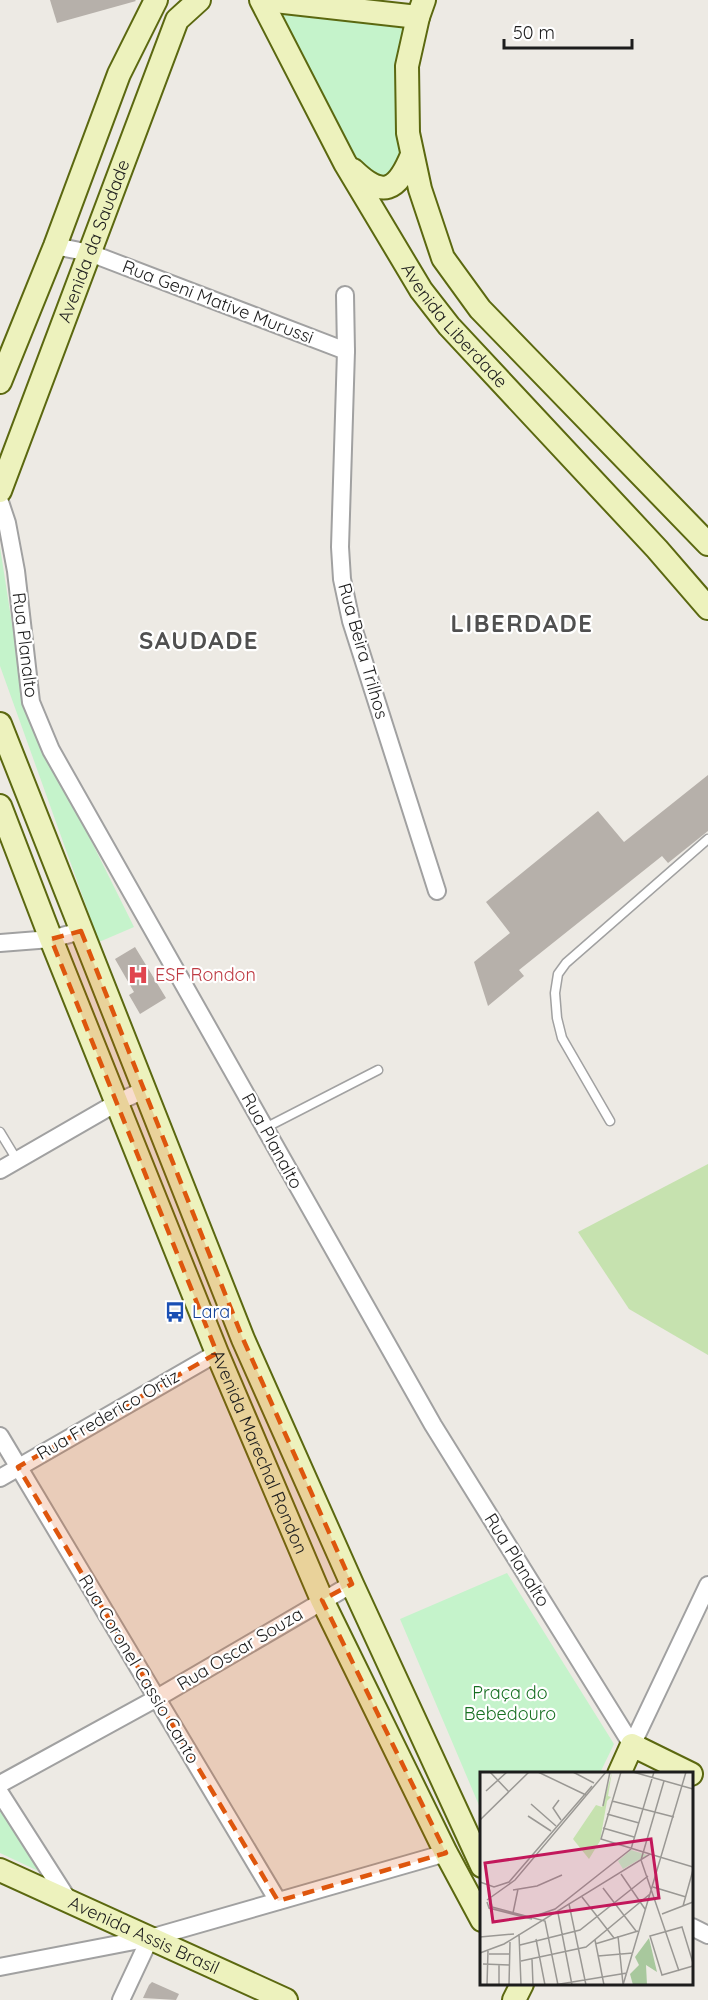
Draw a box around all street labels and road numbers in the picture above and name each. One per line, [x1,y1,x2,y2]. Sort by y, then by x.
street label: Avenida da Saudade [52,156,135,326]
street label: Rua Geni Mative Murussi [119,254,317,349]
street label: Avenida Liberdade [397,259,513,393]
street label: Rua Beira Trilhos [333,580,394,722]
street label: Rua Planalto [8,591,43,699]
street label: Rua Planalto [237,1089,308,1193]
street label: Avenida Marechal Rondon [206,1346,313,1557]
street label: Rua Frederico Ortiz [32,1364,183,1465]
street label: Rua Planalto [480,1509,555,1611]
street label: Rua Coronel Cassio Canto [74,1570,205,1768]
street label: Rua Oscar Souza [173,1602,307,1695]
street label: Avenida Assis Brasil [65,1891,223,1979]

